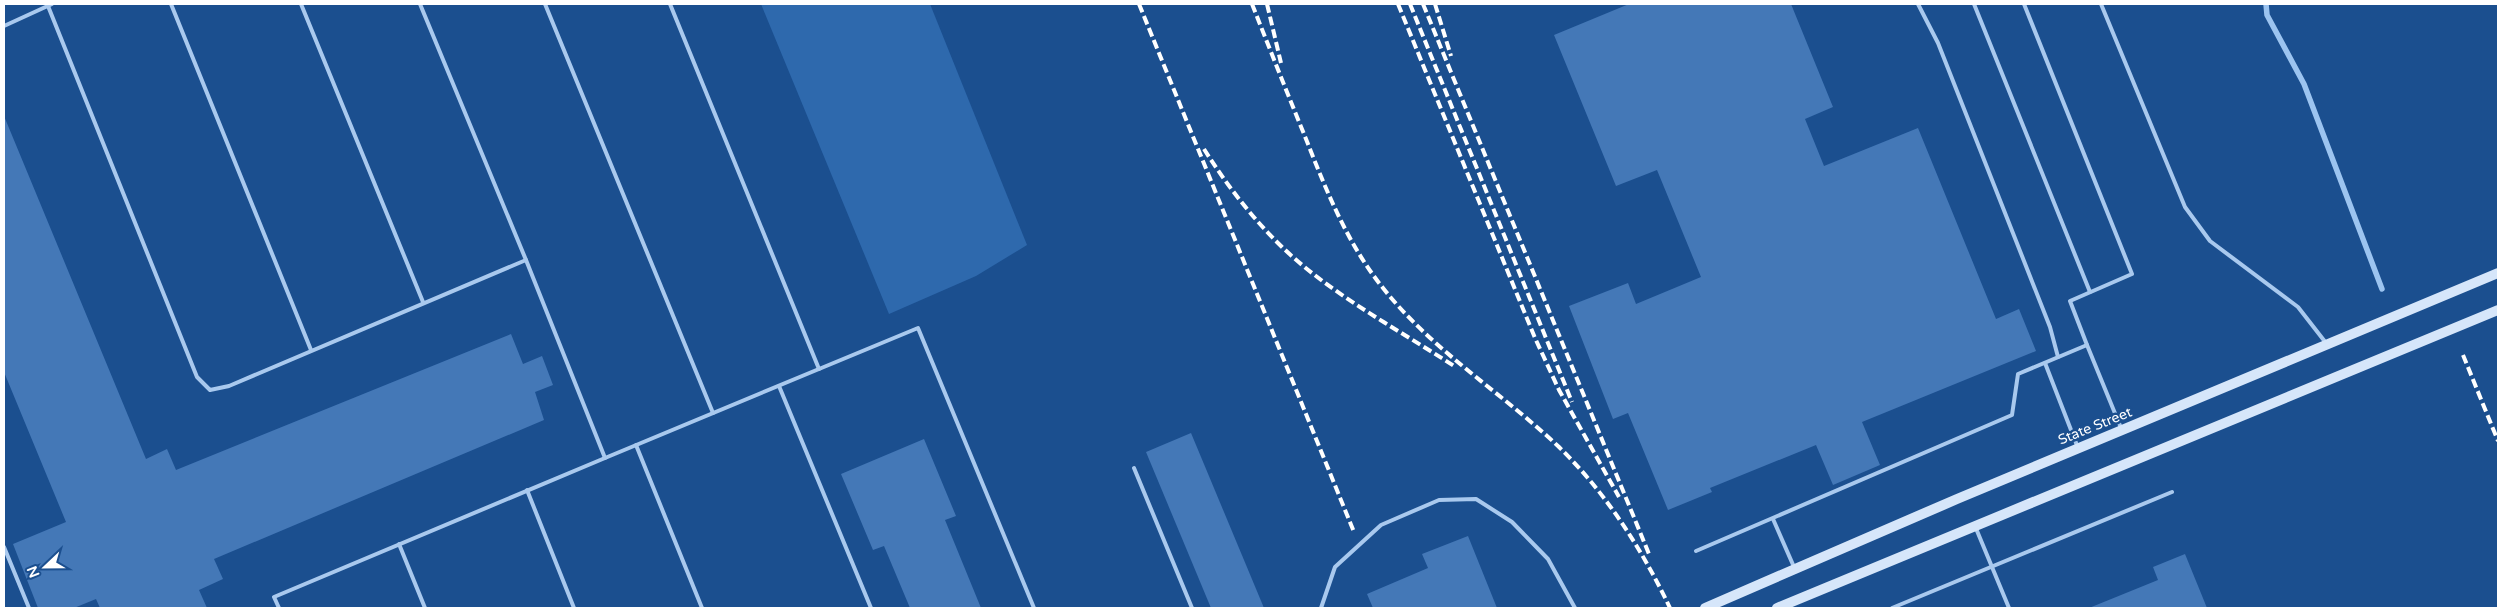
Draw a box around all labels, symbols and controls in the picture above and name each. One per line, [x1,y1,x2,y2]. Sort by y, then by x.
street label: State Street [2056,403,2135,449]
north arrow [20,542,70,592]
text: N [23,563,43,580]

